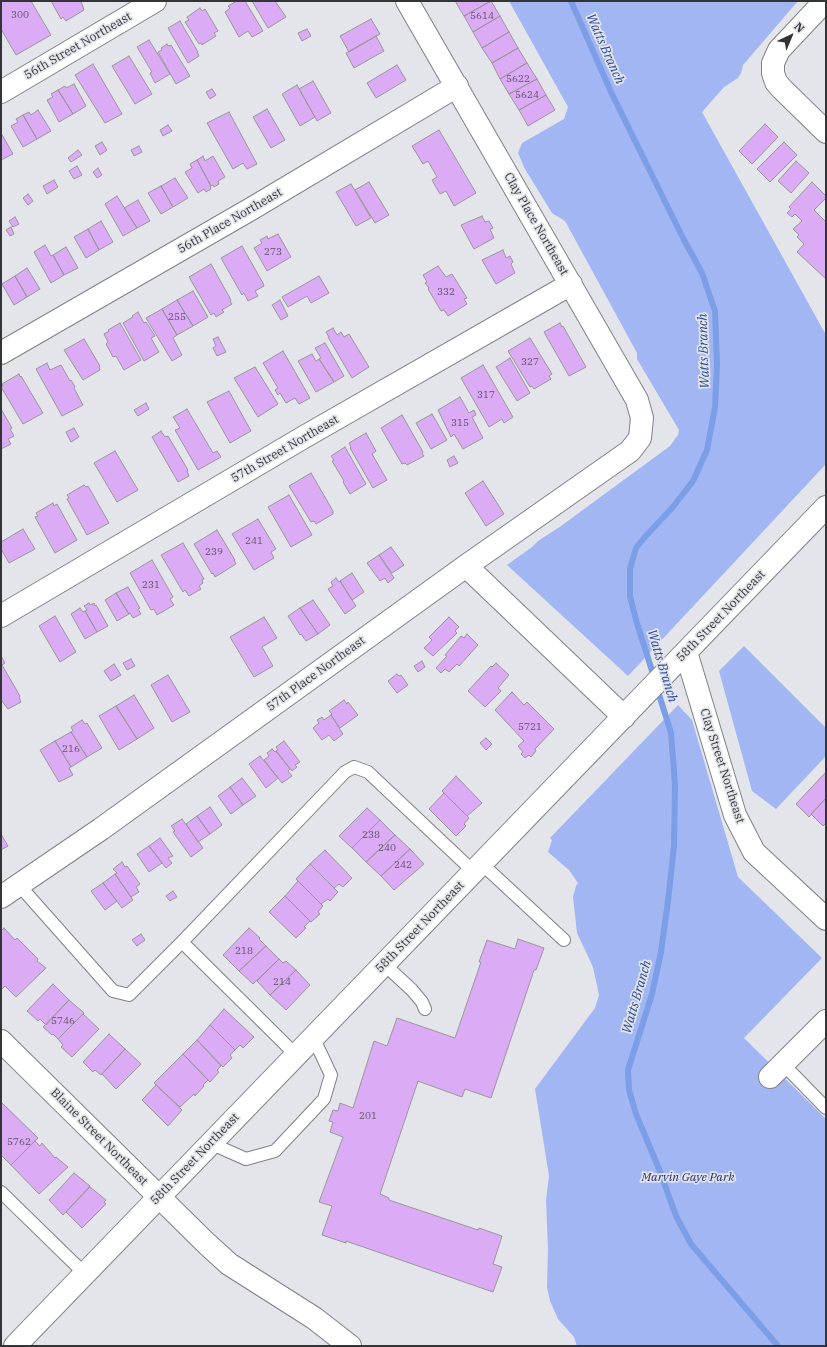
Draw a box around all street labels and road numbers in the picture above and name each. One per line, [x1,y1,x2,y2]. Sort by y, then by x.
street label: 56th Street Northeast [22,9,134,83]
street label: Clay Place Northeast [501,170,571,278]
street label: 56th Place Northeast [175,185,285,257]
street label: 57th Street Northeast [229,412,341,486]
street label: 58th Street Northeast [674,567,768,665]
street label: 57th Place Northeast [264,633,368,715]
street label: Clay Street Northeast [697,707,747,825]
street label: 58th Street Northeast [373,878,467,976]
street label: Blaine Street Northeast [47,1085,151,1189]
street label: 58th Street Northeast [148,1110,242,1208]

